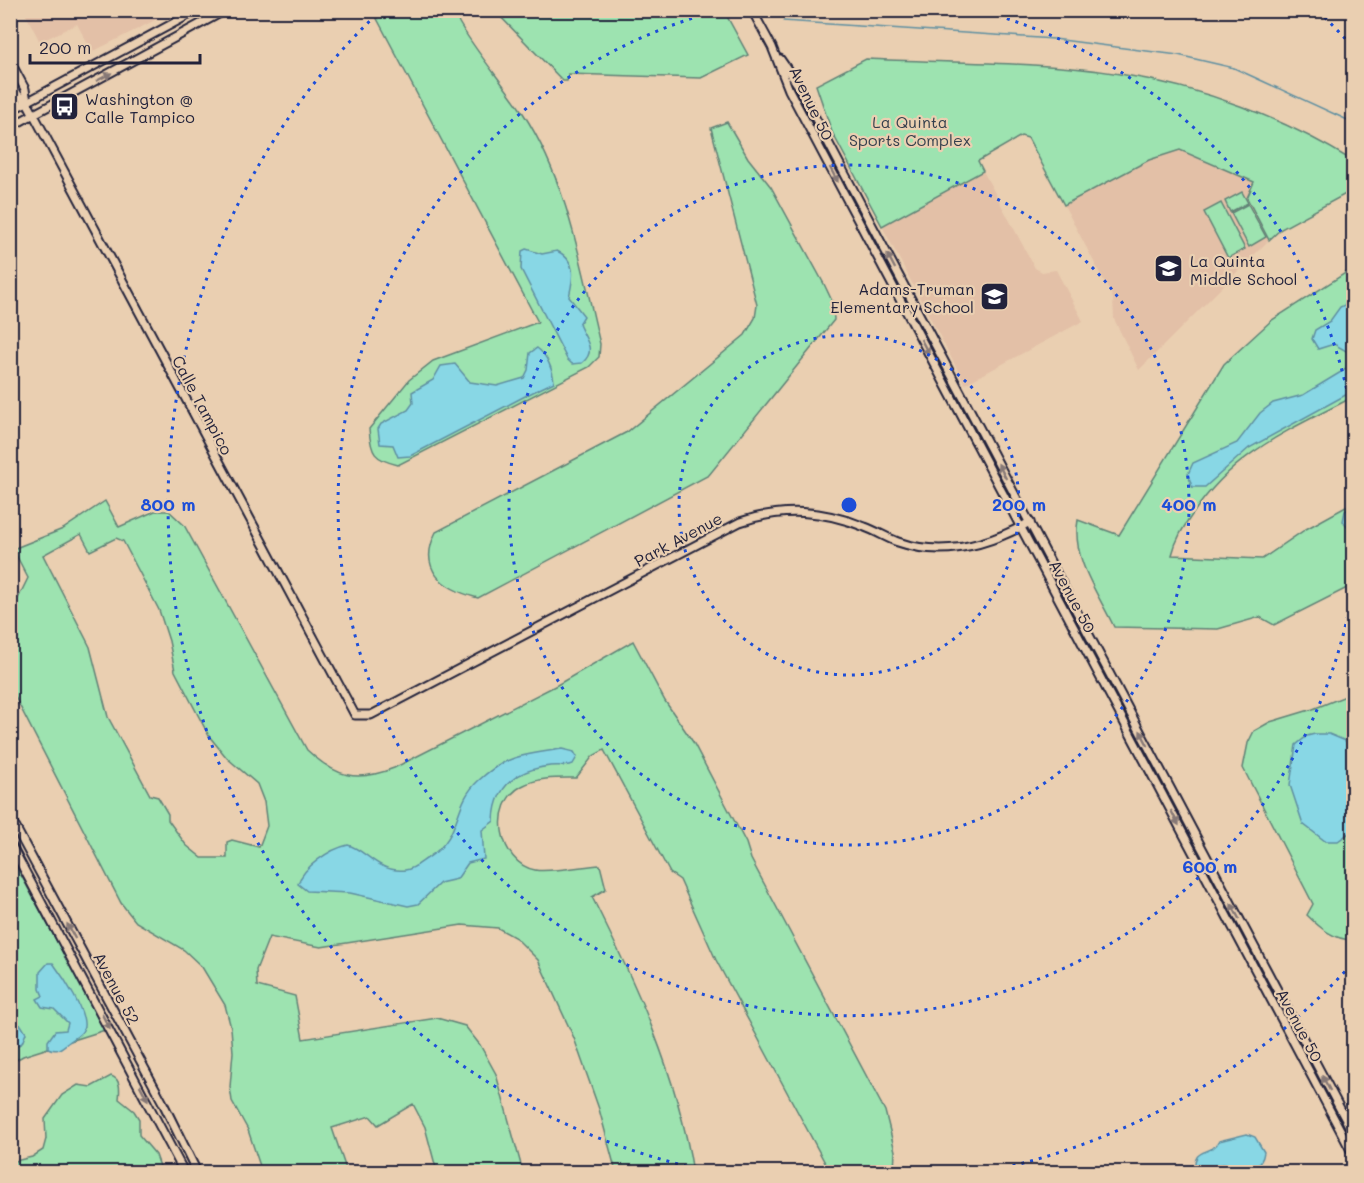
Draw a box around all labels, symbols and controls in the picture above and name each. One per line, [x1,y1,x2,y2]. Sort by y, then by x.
scale bar [30,27,200,65]
text: 200 m [39,35,91,59]
street label: Avenue 50 [785,63,839,144]
one-way arrow [96,72,113,82]
place label: Washington @ Calle Tampico [85,88,195,127]
bus stop icon: Washington @ Calle Tampico [48,91,80,123]
park label: La Quinta Sports Complex [849,111,971,150]
one-way arrow [829,167,839,184]
place label: La Quinta Middle School [1190,250,1297,289]
one-way arrow [886,252,896,269]
school or university icon: La Quinta Middle School [1153,253,1185,285]
place label: Adams-Truman Elementary School [830,278,974,317]
school or university icon: Adams-Truman Elementary School [979,281,1011,313]
one-way arrow [920,338,930,356]
street label: Calle Tampico [168,352,238,458]
one-way arrow [997,462,1007,479]
text: 800 m [140,492,196,516]
text: 200 m [992,492,1046,516]
text: 400 m [1161,492,1217,516]
centre of rings [839,495,859,515]
street label: Park Avenue [630,507,726,571]
street label: Avenue 50 [1045,556,1101,636]
one-way arrow [1139,730,1149,747]
one-way arrow [1170,810,1180,827]
text: 600 m [1183,854,1237,878]
one-way arrow [1230,902,1240,919]
one-way arrow [66,923,76,940]
street label: Avenue 52 [89,948,145,1028]
street label: Avenue 50 [1272,985,1328,1065]
one-way arrow [101,1013,111,1030]
one-way arrow [1321,1074,1331,1091]
one-way arrow [139,1085,149,1102]

